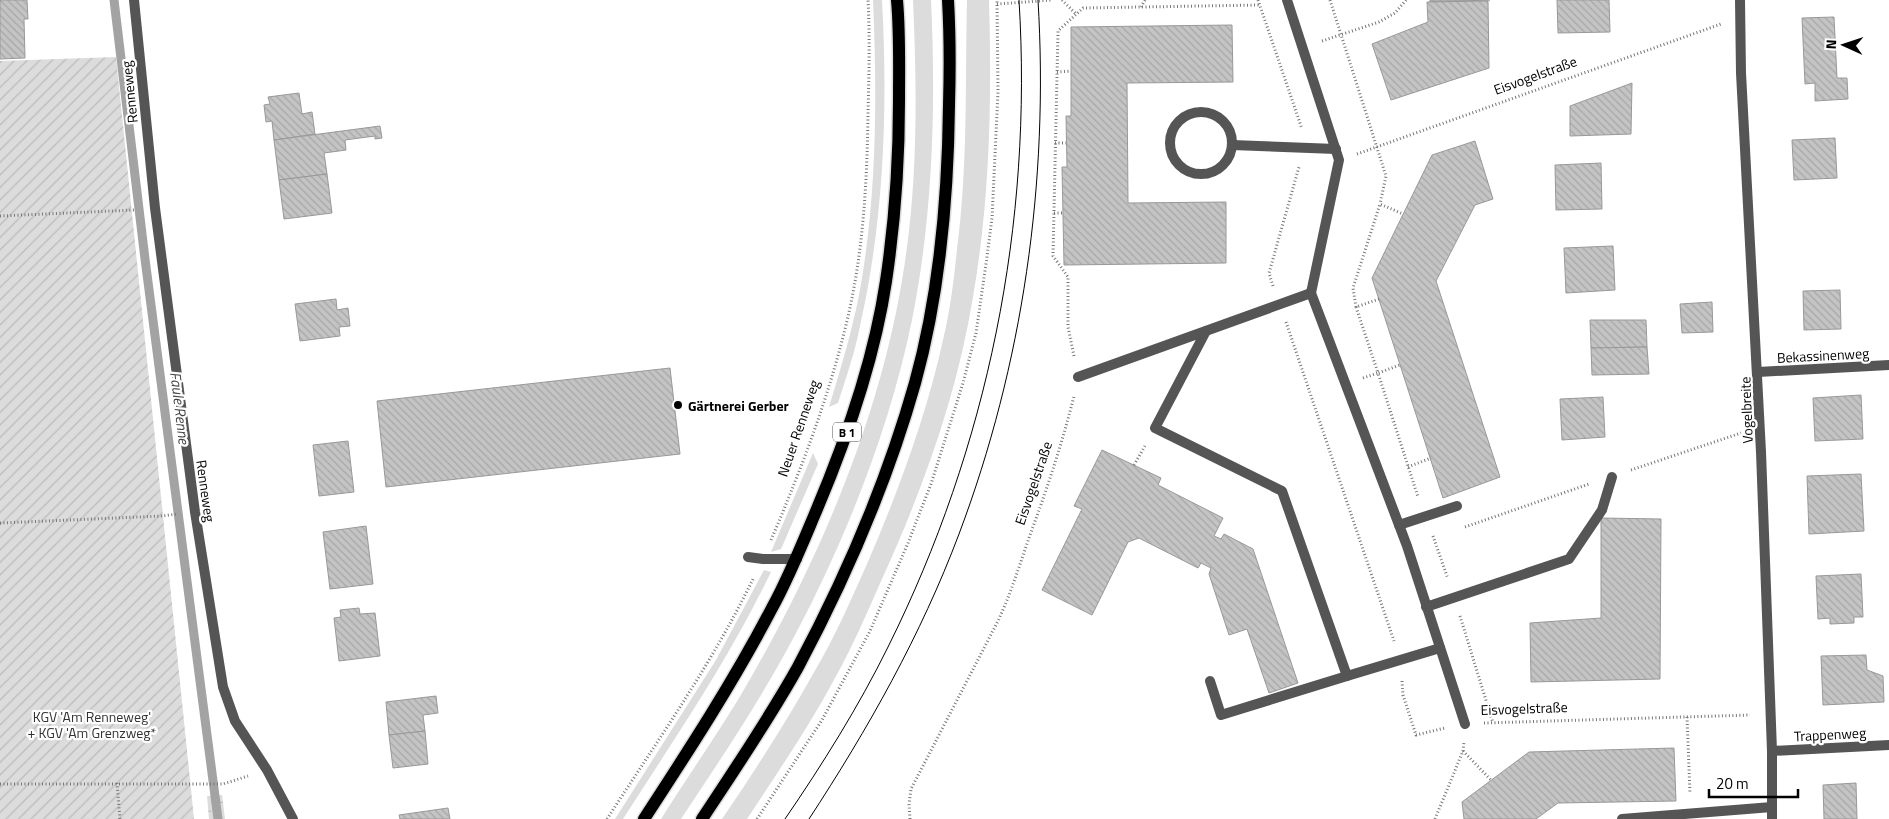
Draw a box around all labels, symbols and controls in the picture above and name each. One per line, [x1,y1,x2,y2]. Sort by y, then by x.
north arrow [1819,20,1869,70]
text: N [1820,39,1841,50]
street label: Eisvogelstraße [1490,50,1580,100]
street label: Renneweg [115,60,143,124]
street label: Bekassinenweg [1776,342,1870,368]
water label: Faule Renne [164,371,196,447]
street label: Vogelbreite [1734,376,1758,444]
street label: Neuer Renneweg [772,377,824,479]
place label: Gärtnerei Gerber [688,395,789,416]
marker: Gärtnerei Gerber [672,399,684,411]
road number: B 1 [833,422,861,442]
street label: Eisvogelstraße [1009,438,1057,528]
street label: Renneweg [191,459,221,523]
street label: Eisvogelstraße [1480,696,1568,720]
park label: KGV 'Am Renneweg' + KGV 'Am Grenzweg* [28,706,157,743]
street label: Trappenweg [1793,722,1867,746]
scale bar [1709,766,1798,798]
text: 20 m [1716,772,1749,795]

